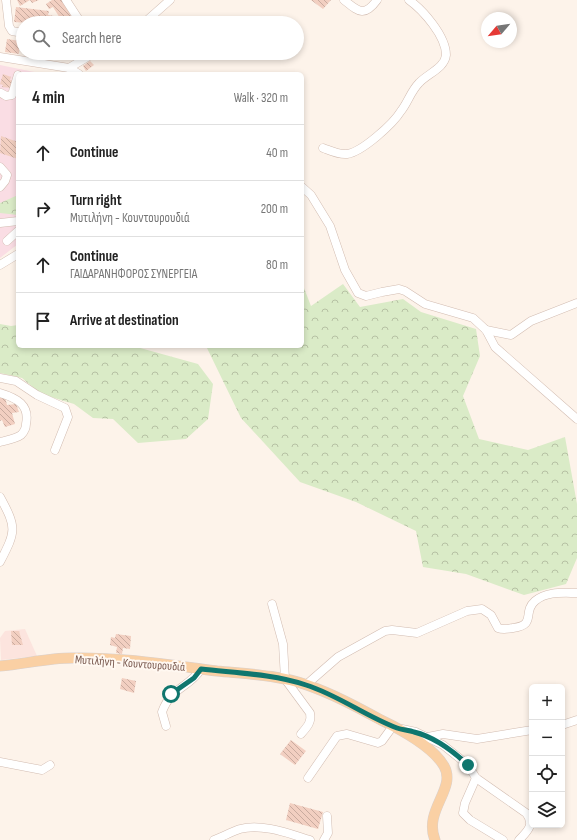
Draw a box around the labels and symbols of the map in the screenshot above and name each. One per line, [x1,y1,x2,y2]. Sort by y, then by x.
north arrow [481,12,517,48]
street label: Μυτιλήνη - Κουντουρουδιά [74,652,185,675]
route start [162,685,180,703]
route end [459,756,477,774]

